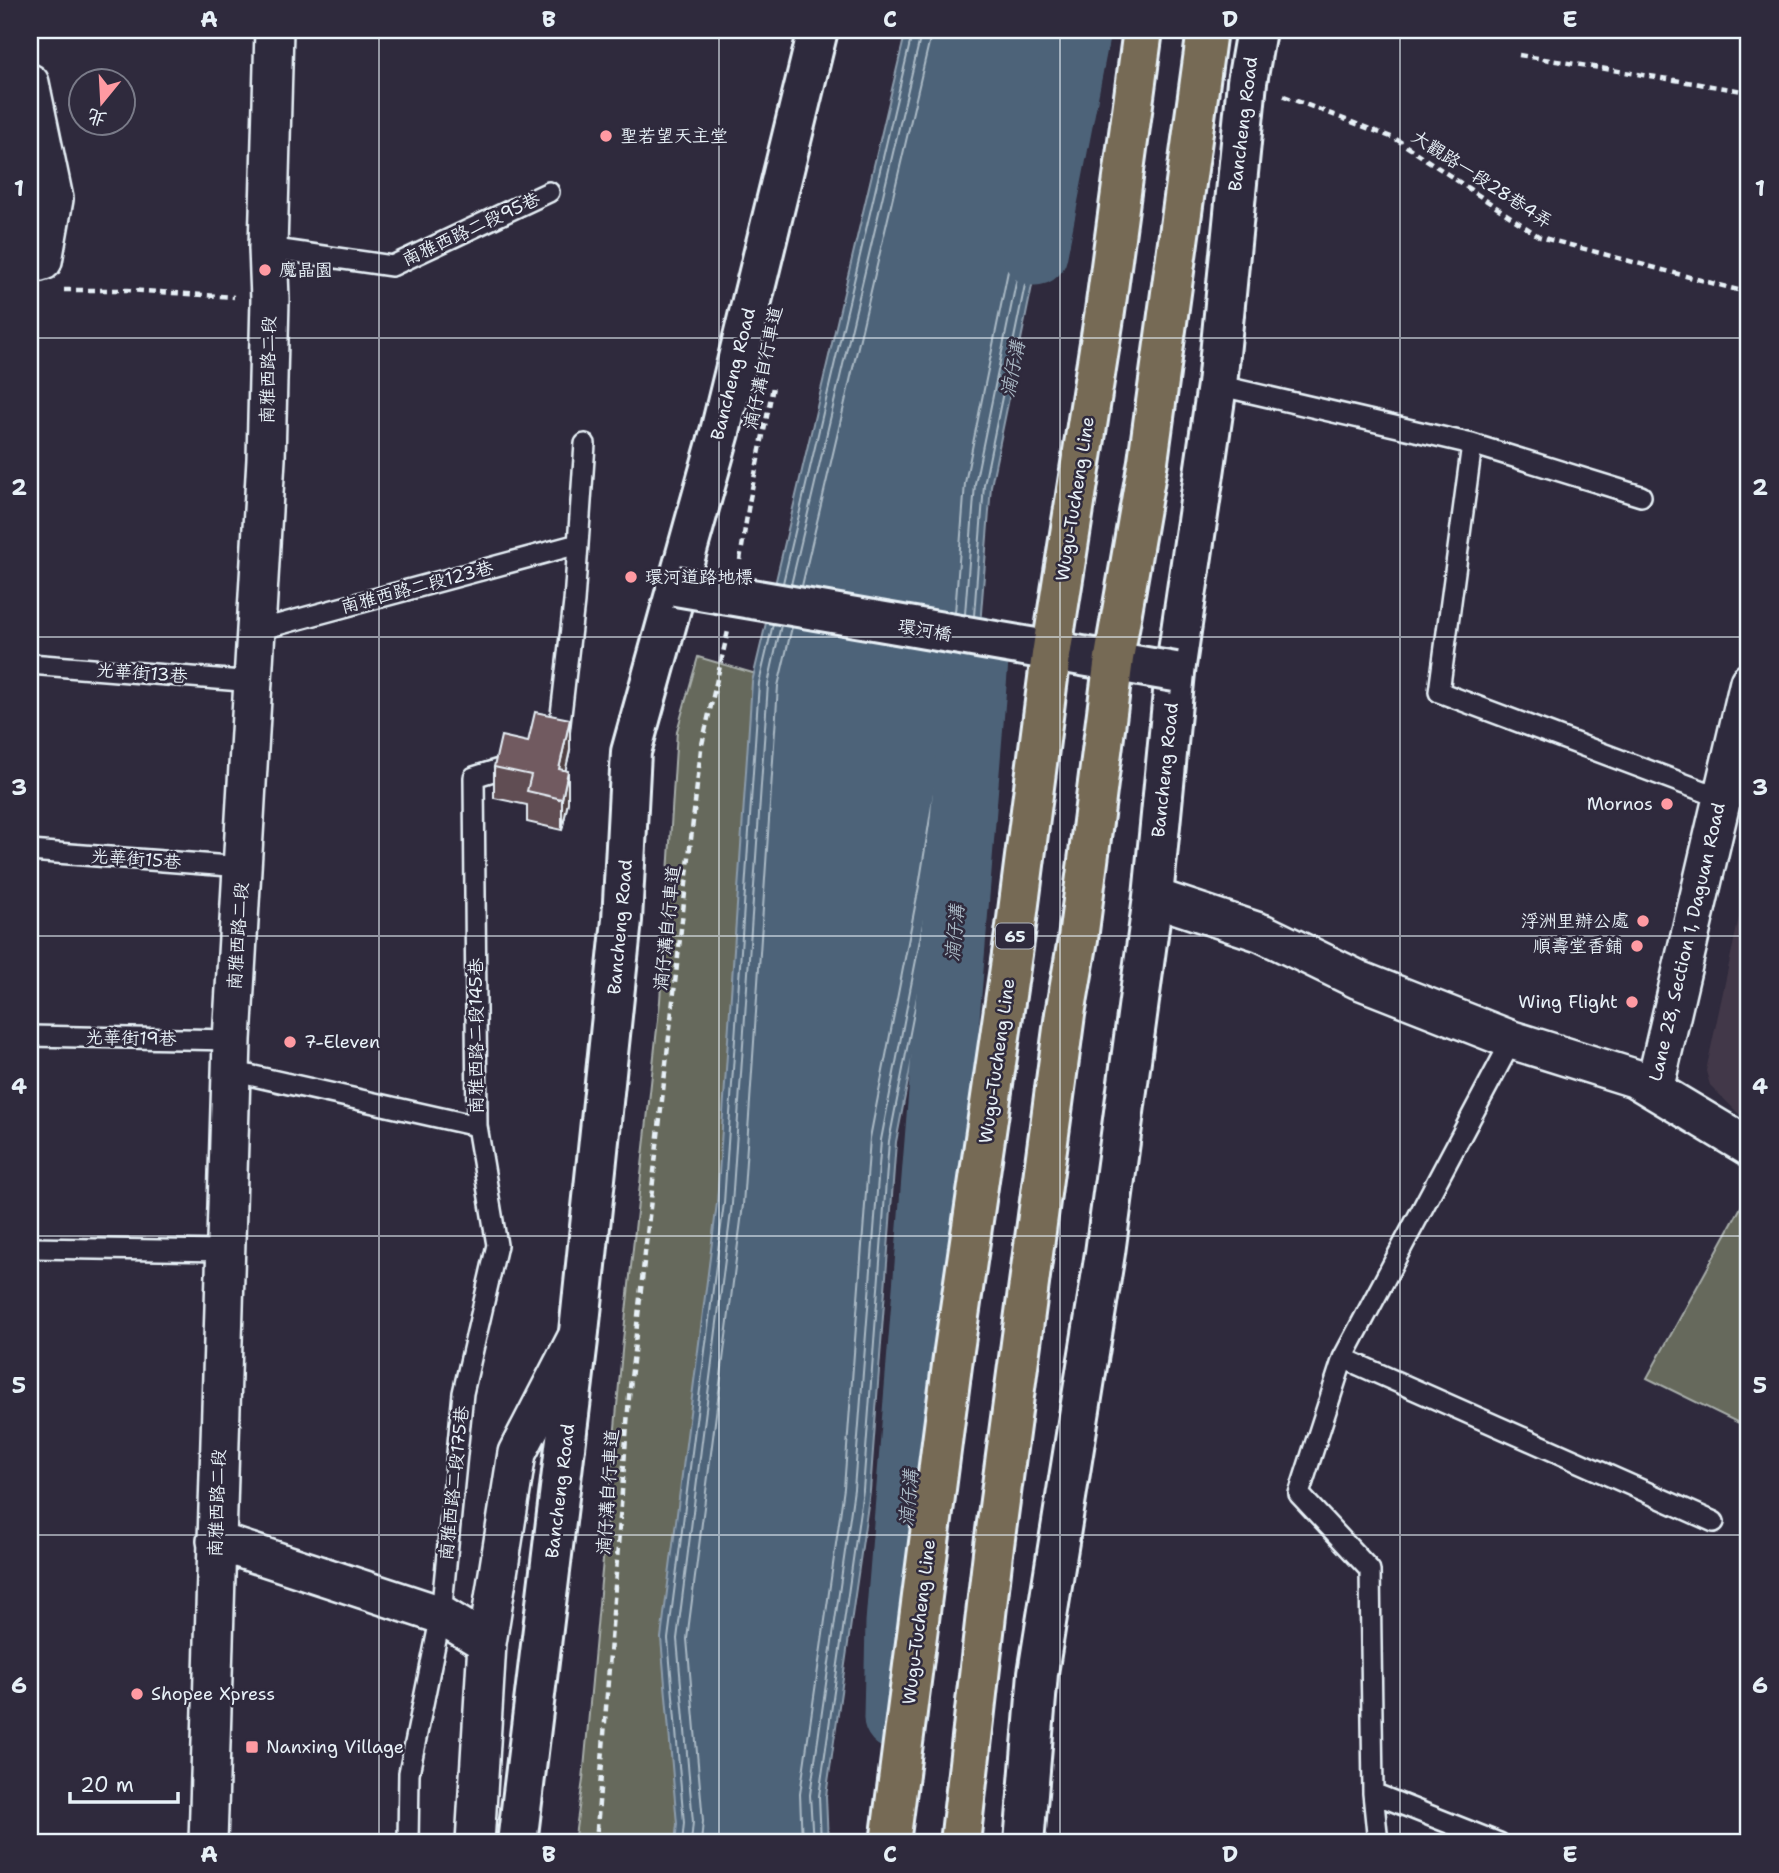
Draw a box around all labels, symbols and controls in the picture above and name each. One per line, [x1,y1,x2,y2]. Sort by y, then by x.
text: A [200,4,218,34]
text: B [542,4,556,34]
text: C [883,4,897,34]
text: D [1222,4,1238,34]
text: E [1562,4,1578,34]
street label: Bancheng Road [1223,55,1263,193]
north arrow [66,66,136,136]
text: 北 [84,103,110,133]
place label: 聖若望天主堂 [620,124,728,148]
street label: 大觀路一段28巷4弄 [1407,124,1557,234]
marker: 聖若望天主堂 [598,128,614,144]
text: 1 [14,173,24,203]
text: 1 [1755,173,1765,203]
street label: 南雅西路二段95巷 [398,187,544,271]
place label: 魔晶園 [279,258,333,282]
marker: 魔晶園 [257,262,273,278]
street label: 湳仔溝自行車道 [738,304,788,432]
street label: Bancheng Road [705,305,761,443]
street label: 南雅西路二段 [255,316,281,424]
water label: 湳仔溝 [995,337,1031,399]
street label: Wugu-Tucheng Line [1050,415,1100,583]
text: 2 [11,472,27,502]
text: 2 [1752,472,1768,502]
street label: 南雅西路二段123巷 [338,555,496,619]
place label: 環河道路地標 [645,565,753,589]
marker: 環河道路地標 [623,569,639,585]
street label: 環河橋 [896,613,954,647]
street label: 光華街13巷 [96,658,188,688]
street label: Bancheng Road [1146,701,1184,839]
text: 3 [11,772,27,802]
text: 3 [1752,772,1768,802]
place label: Mornos [1587,792,1653,816]
marker: Mornos [1659,796,1675,812]
street label: Lane 28, Section 1, Daguan Road [1643,800,1731,1084]
street label: 光華街15巷 [90,844,182,874]
street label: Bancheng Road [602,858,638,996]
street label: 湳仔溝自行車道 [648,864,686,992]
street label: 南雅西路二段 [222,881,254,991]
water label: 湳仔溝 [940,902,970,963]
place label: 浮洲里辦公處 [1521,909,1629,933]
marker: 浮洲里辦公處 [1635,913,1651,929]
road number: 65 [996,924,1034,948]
place label: 順壽堂香鋪 [1533,934,1623,958]
marker: 順壽堂香鋪 [1629,938,1645,954]
street label: 南雅西路二段145巷 [464,958,488,1114]
street label: Wugu-Tucheng Line [974,977,1020,1145]
place label: Wing Flight [1518,990,1618,1014]
marker: Wing Flight [1624,994,1640,1010]
street label: 光華街19巷 [85,1025,177,1051]
place label: 7-Eleven [304,1030,380,1054]
marker: 7-Eleven [282,1034,298,1050]
text: 4 [11,1071,27,1101]
text: 4 [1752,1071,1768,1101]
text: 5 [12,1370,26,1400]
text: 5 [1753,1370,1767,1400]
street label: 南雅西路二段175巷 [434,1404,474,1562]
street label: Bancheng Road [540,1422,580,1560]
street label: 湳仔溝自行車道 [592,1428,624,1556]
street label: 南雅西路二段 [203,1449,231,1557]
water label: 湳仔溝 [894,1467,924,1528]
street label: Wugu-Tucheng Line [897,1538,941,1706]
text: 6 [11,1670,27,1700]
text: 6 [1752,1670,1768,1700]
place label: Shopee Xpress [151,1682,275,1706]
marker: Shopee Xpress [129,1686,145,1702]
place label: Nanxing Village [266,1735,404,1759]
marker: Nanxing Village [244,1739,260,1755]
scale bar [70,1761,178,1805]
text: 20 m [80,1771,134,1799]
text: A [200,1839,218,1869]
text: B [542,1839,556,1869]
text: C [883,1839,897,1869]
text: D [1222,1839,1238,1869]
text: E [1562,1839,1578,1869]

